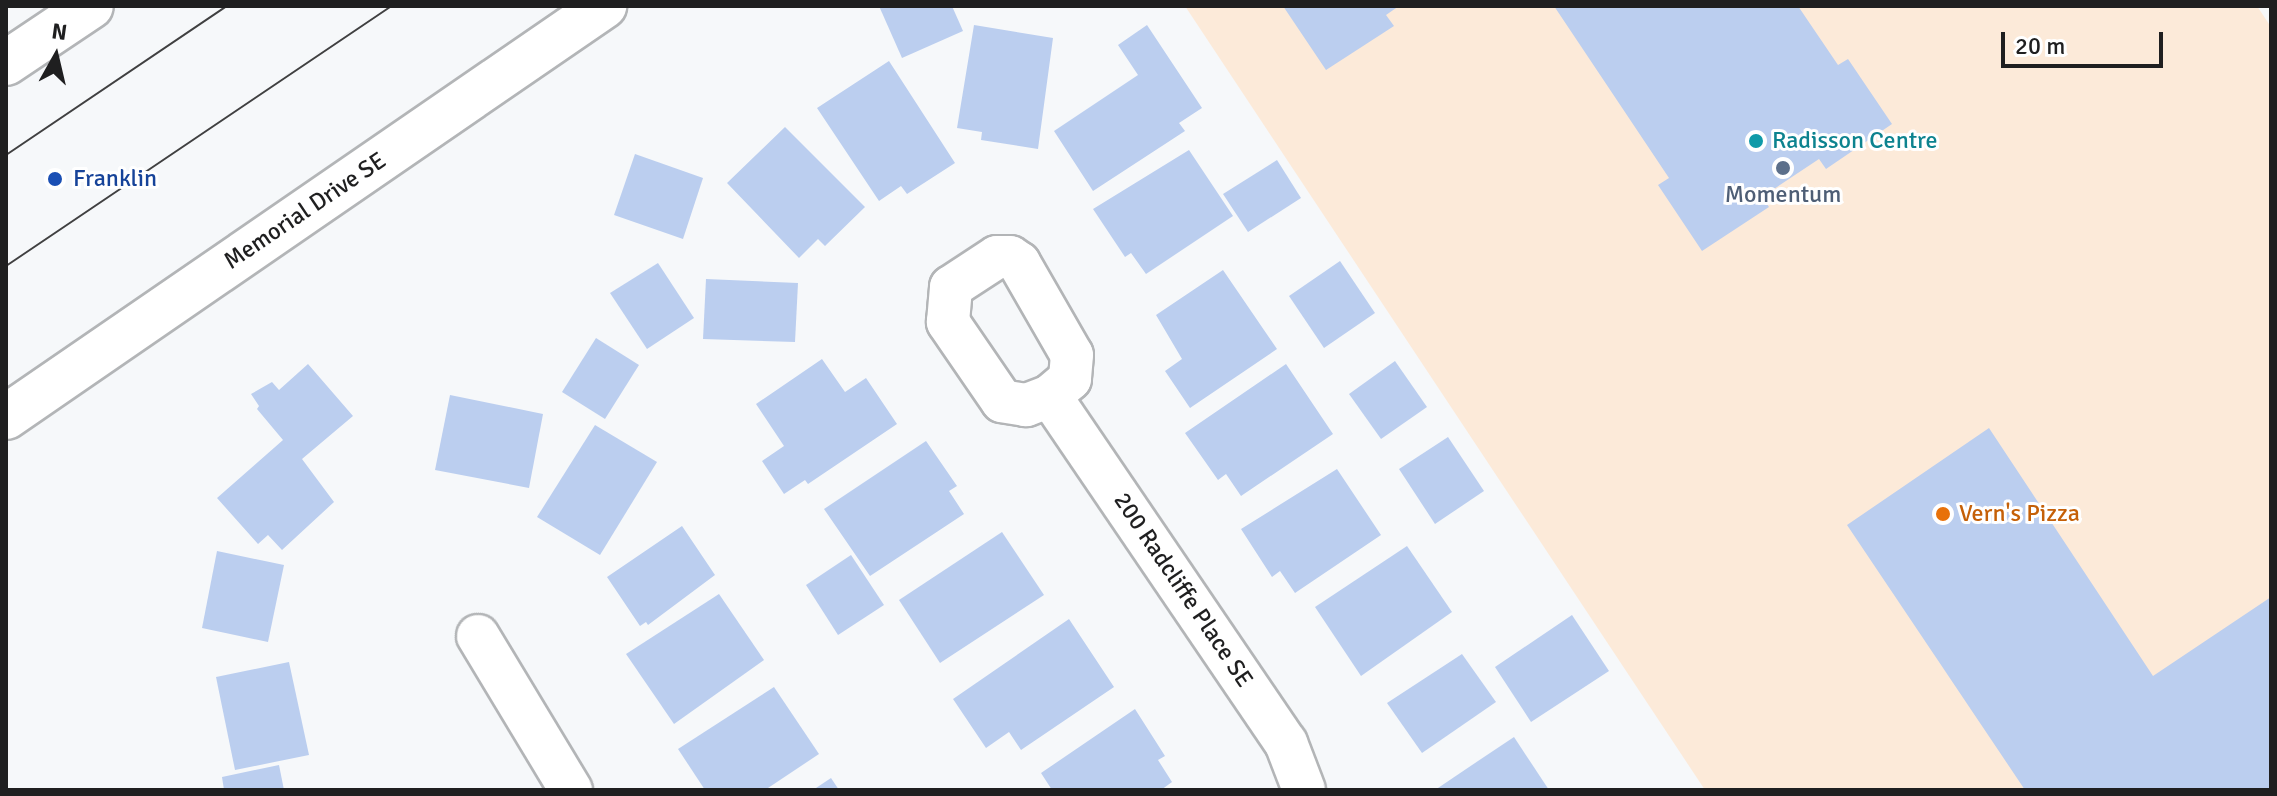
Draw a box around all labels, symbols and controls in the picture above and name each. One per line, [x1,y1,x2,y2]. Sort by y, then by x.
north arrow [16,16,96,96]
scale bar [2005,16,2167,66]
text: N [50,17,69,46]
text: 20 m [2015,31,2065,61]
place label: Radisson Centre [1772,127,1938,155]
marker: Radisson Centre [1747,132,1765,150]
street label: Memorial Drive SE [219,146,391,276]
marker: Momentum [1774,159,1792,177]
place label: Franklin [73,165,157,193]
marker: Franklin [44,168,66,190]
place label: Momentum [1725,181,1841,209]
street label: 200 Radcliffe Place SE [1107,487,1259,693]
place label: Vern's Pizza [1959,500,2080,528]
marker: Vern's Pizza [1934,505,1952,523]

